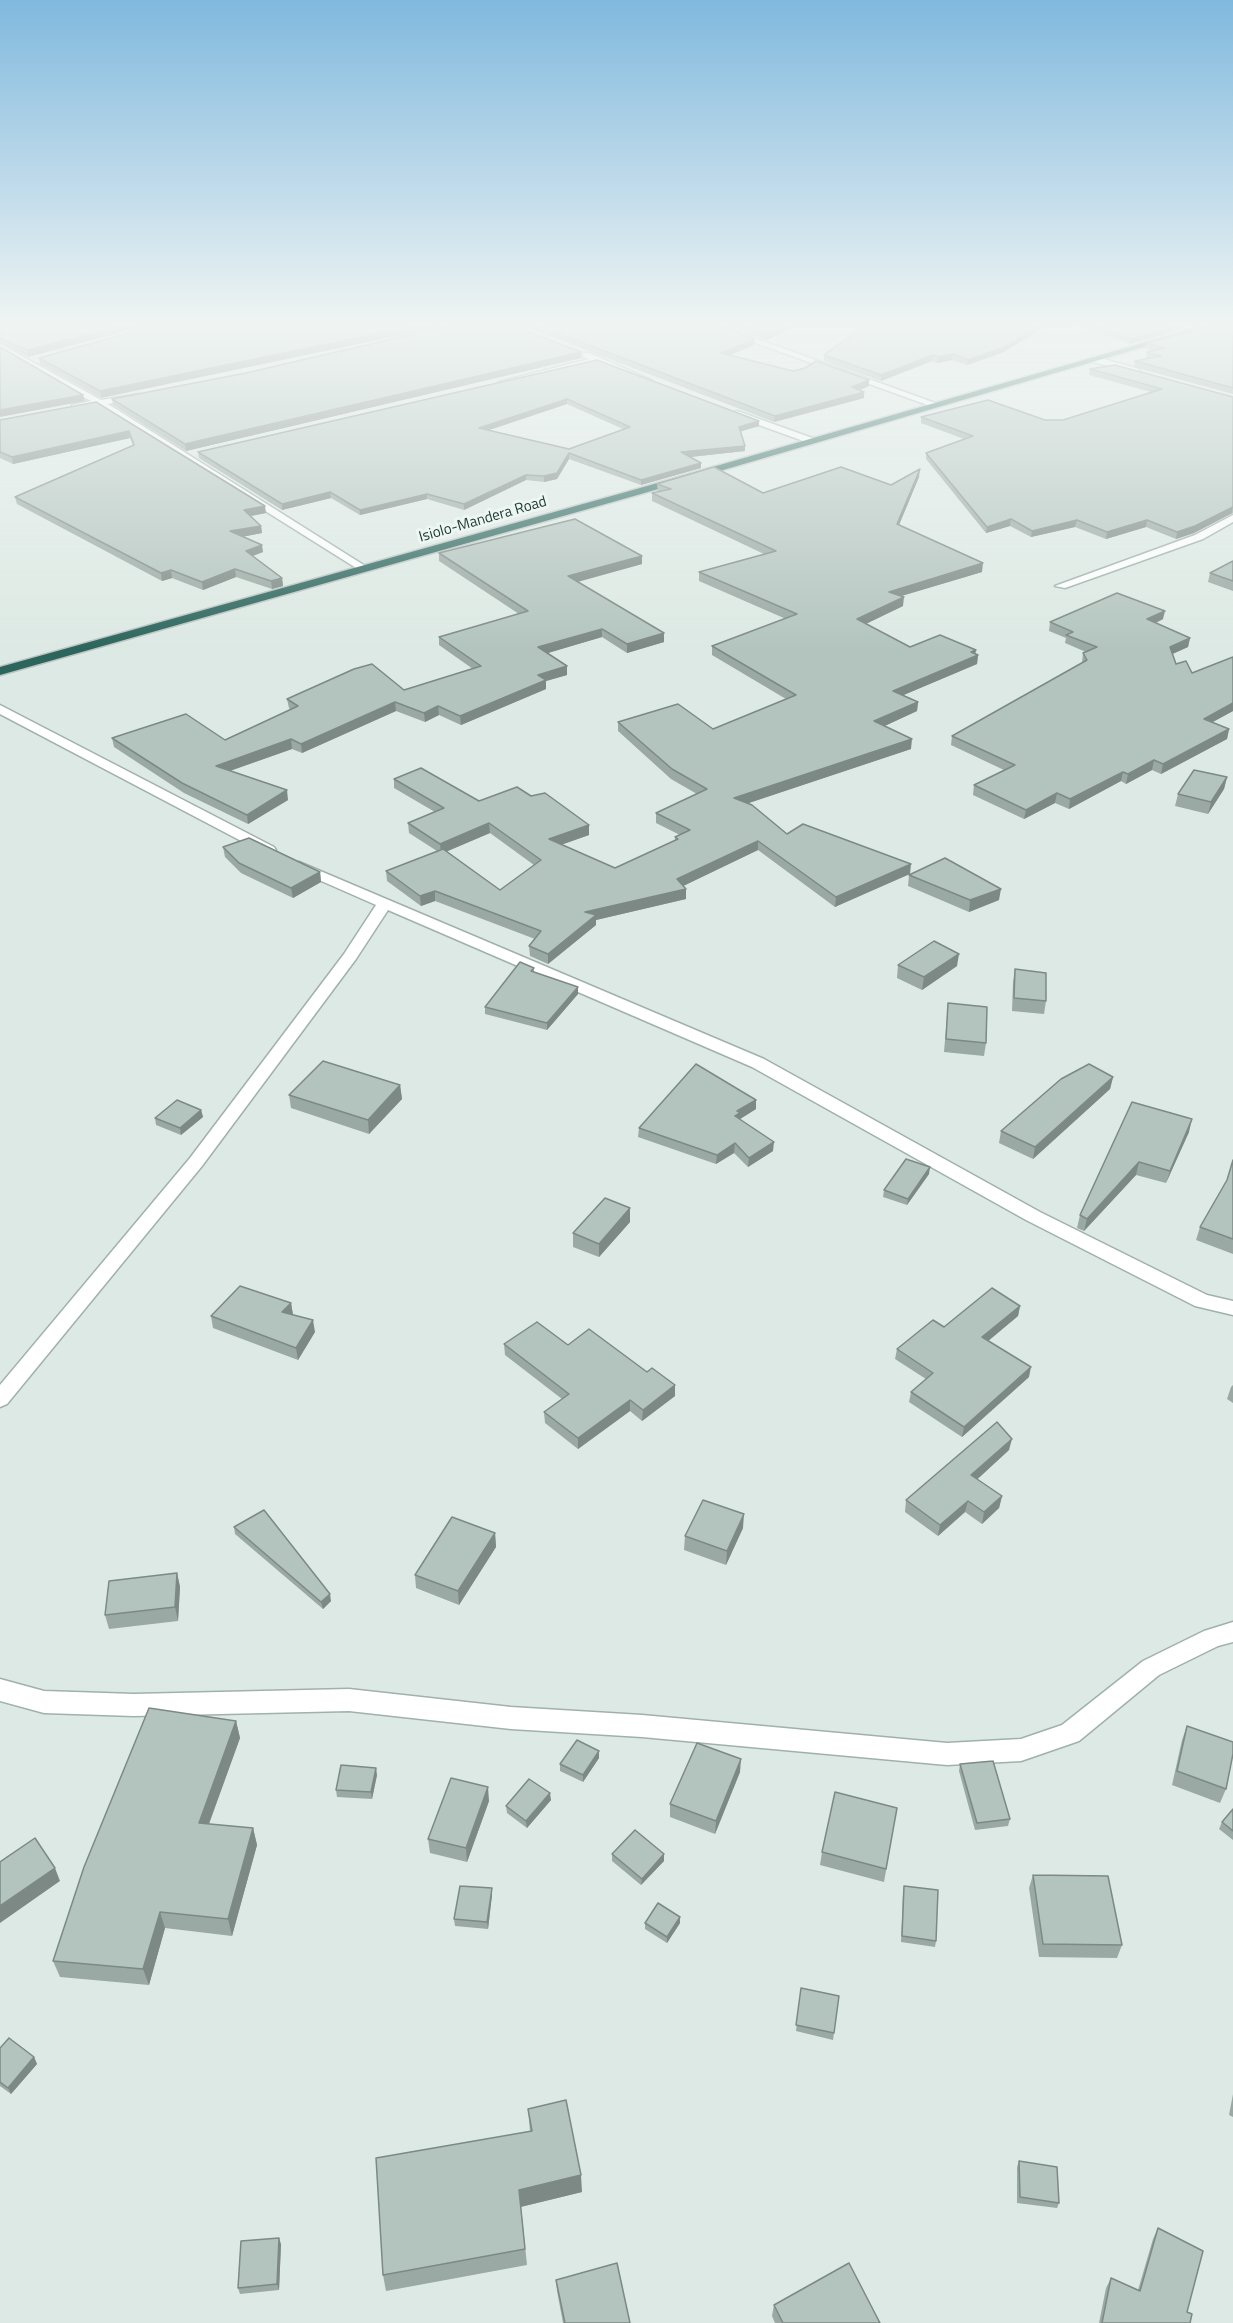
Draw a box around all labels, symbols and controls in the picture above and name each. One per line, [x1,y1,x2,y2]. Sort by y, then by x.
street label: Isiolo-Mandera Road [417,493,549,547]

